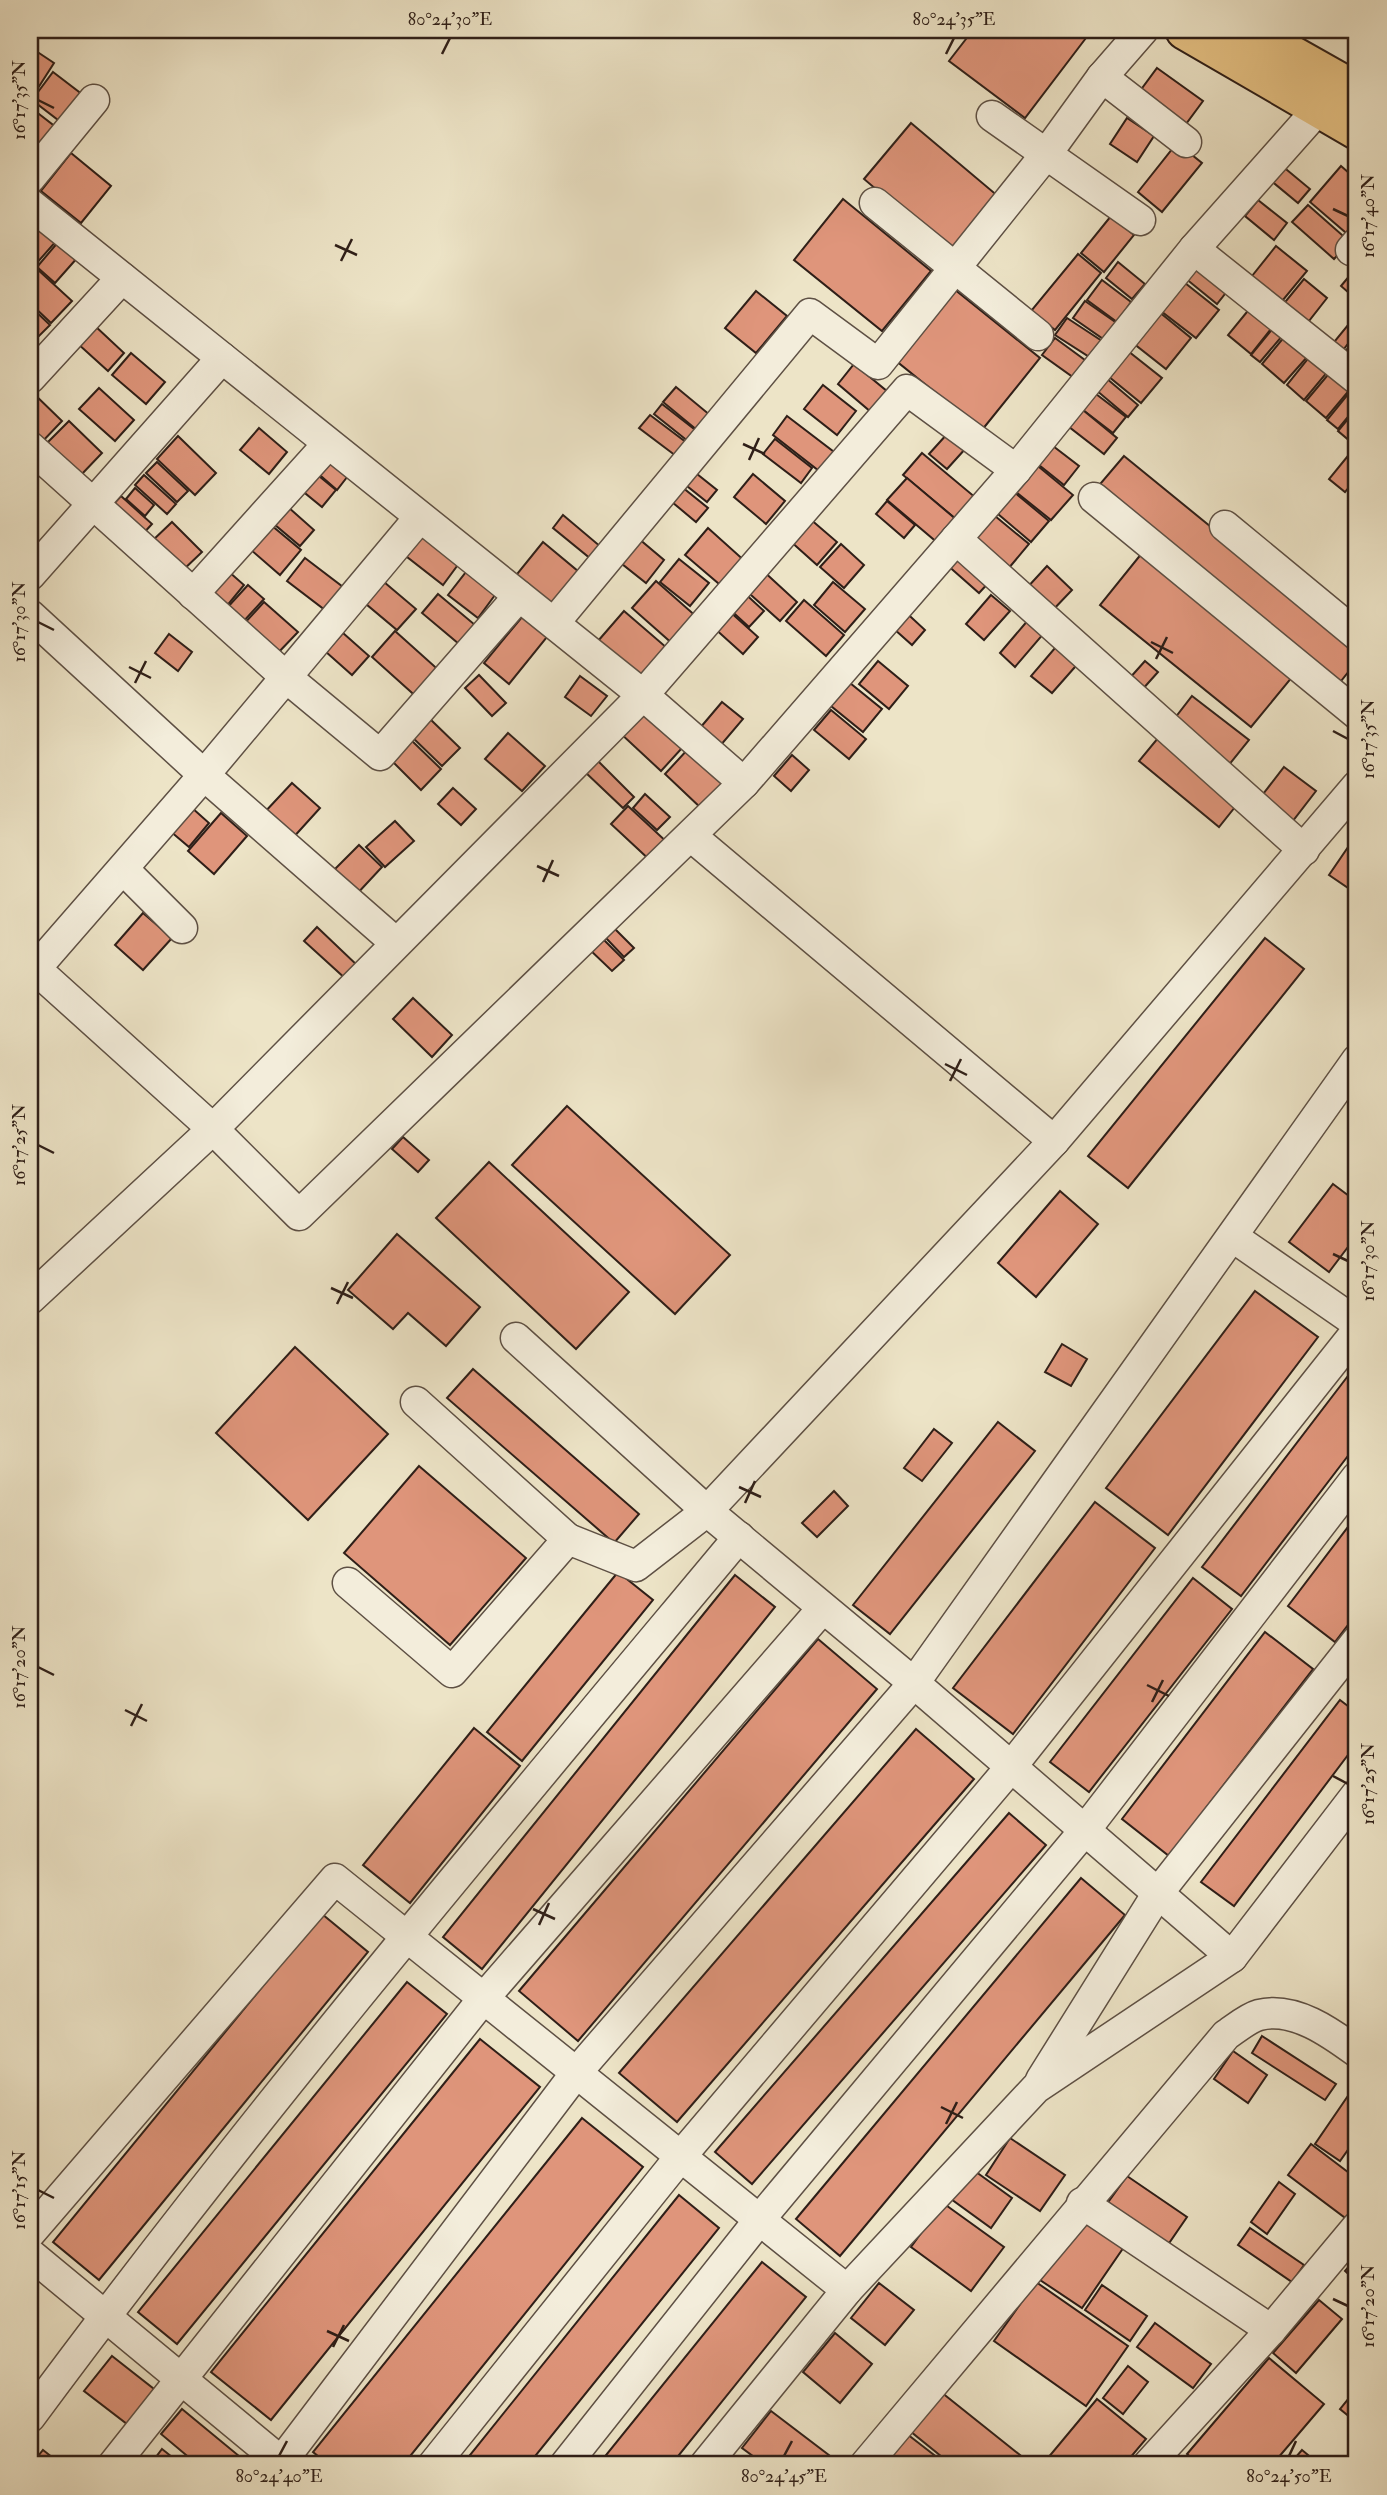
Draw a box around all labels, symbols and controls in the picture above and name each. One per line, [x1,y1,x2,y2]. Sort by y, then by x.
text: 80°24'30"E [408,8,492,31]
text: 80°24'35"E [912,8,996,31]
text: 16°17'35"N [8,60,31,140]
text: 16°17'40"N [1357,174,1380,258]
text: 16°17'30"N [8,581,31,663]
text: 16°17'35"N [1357,699,1380,779]
text: 16°17'25"N [8,1104,31,1186]
text: 16°17'30"N [1357,1220,1380,1302]
text: 16°17'20"N [8,1625,31,1709]
text: 16°17'25"N [1357,1743,1380,1825]
text: 16°17'15"N [8,2150,31,2230]
text: 16°17'20"N [1357,2264,1380,2348]
text: 80°24'40"E [235,2465,323,2488]
text: 80°24'45"E [741,2465,827,2488]
text: 80°24'50"E [1246,2465,1332,2488]

